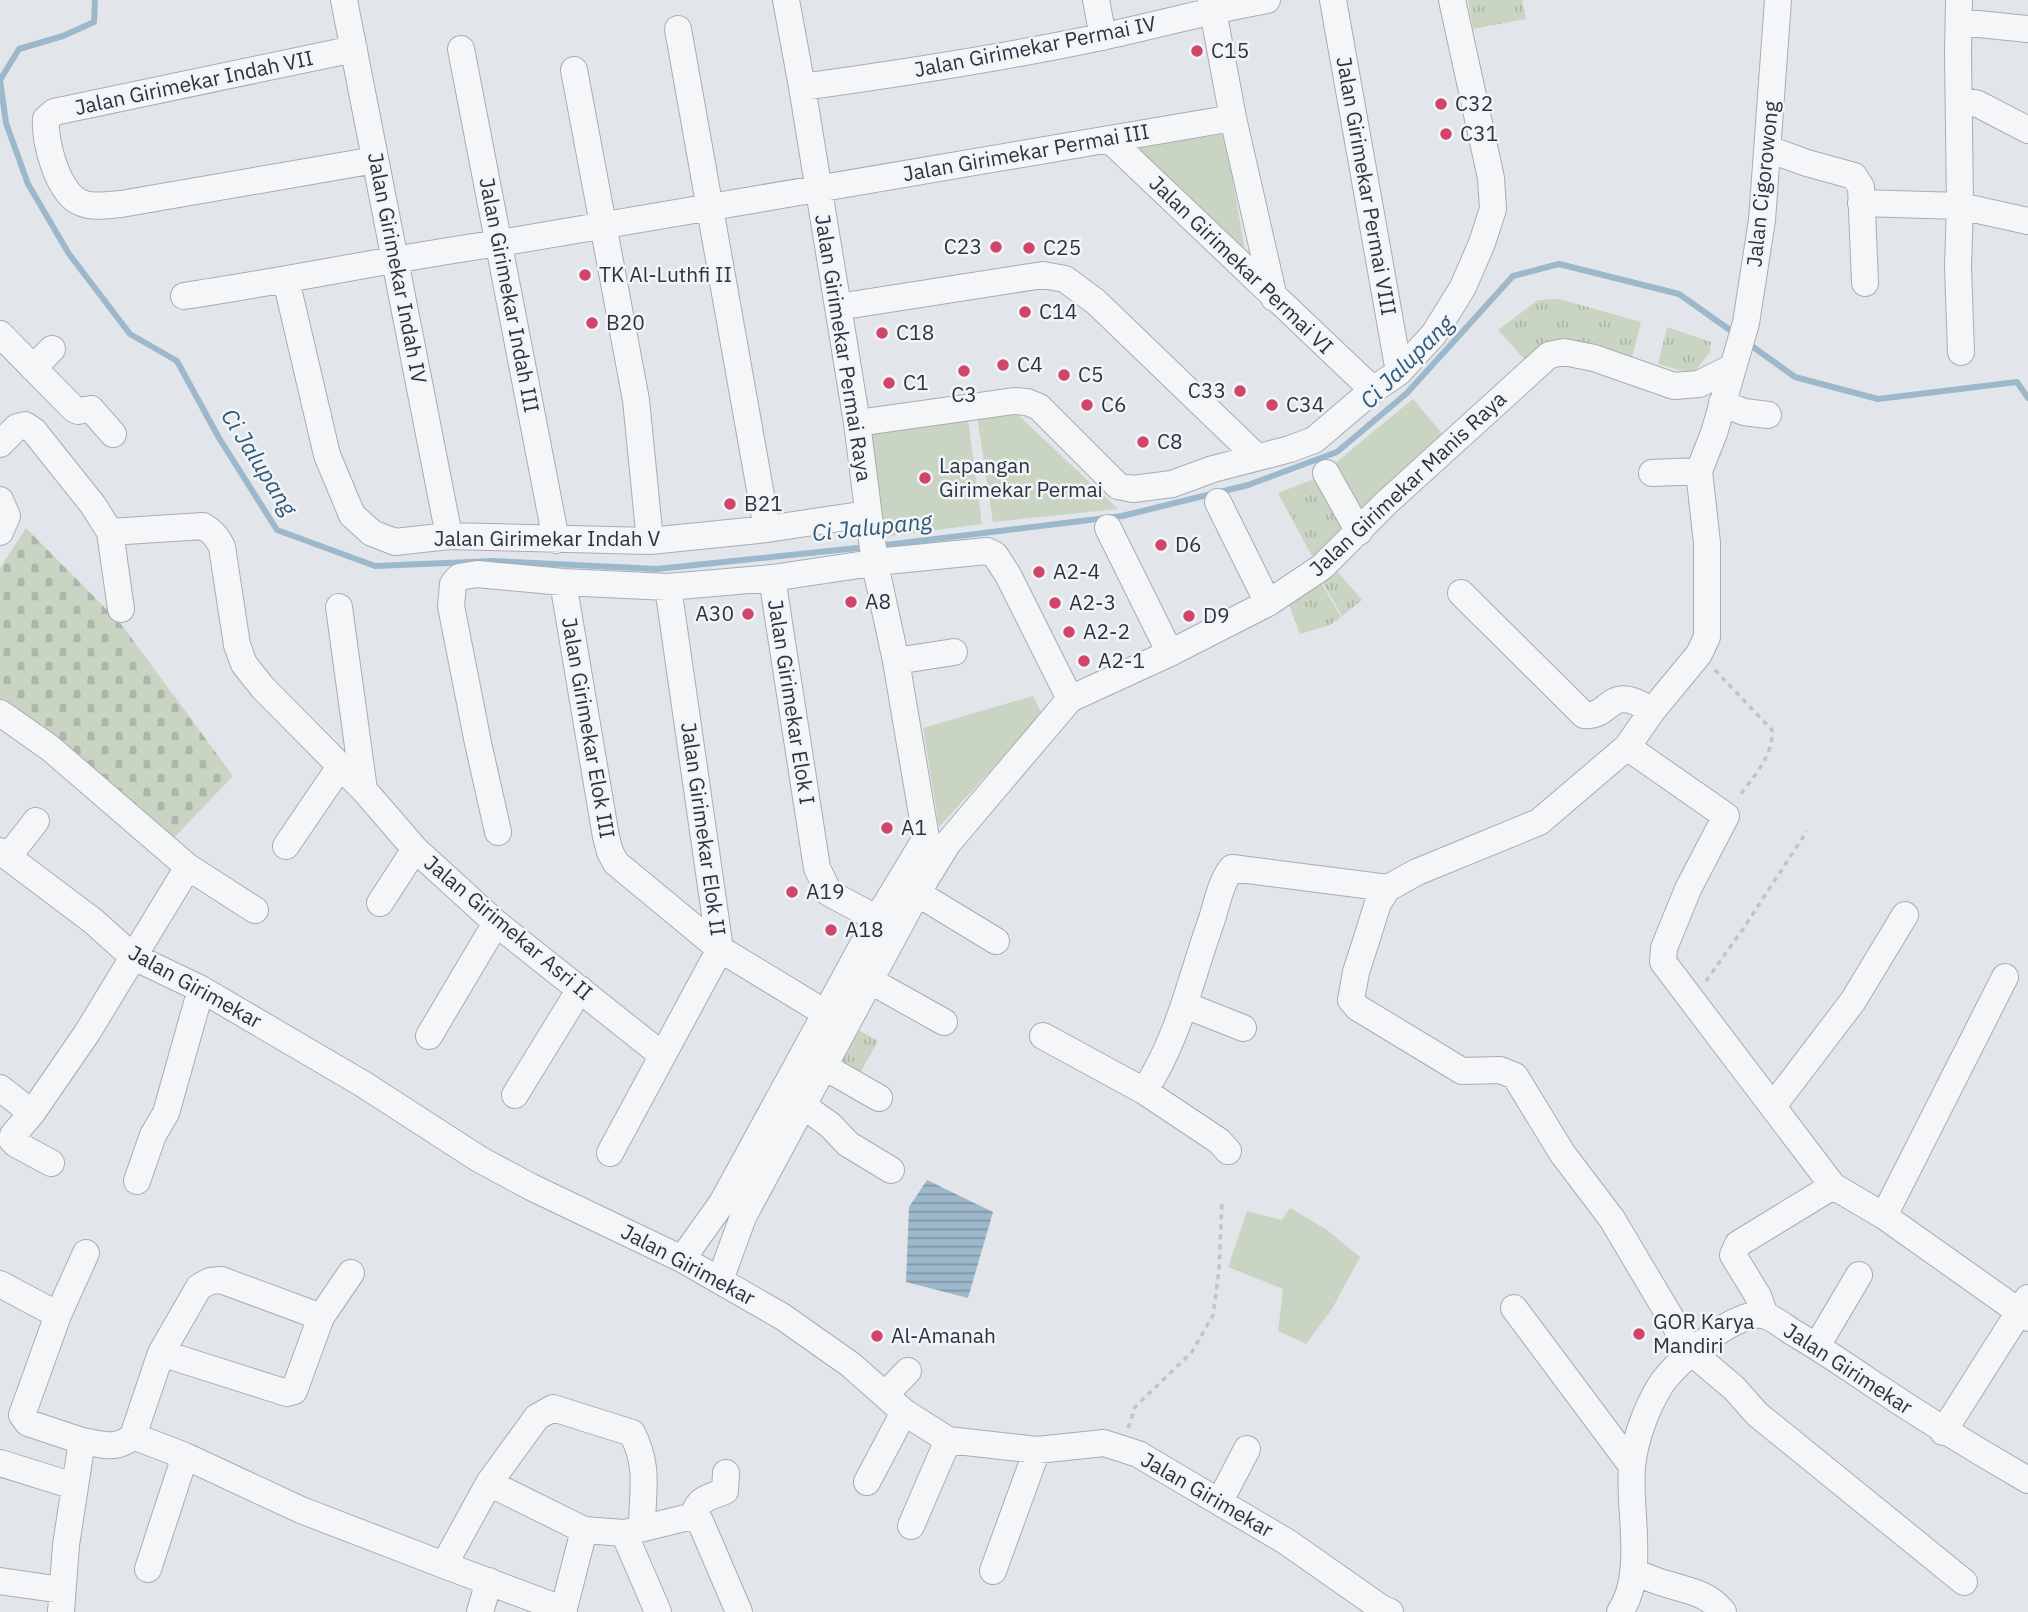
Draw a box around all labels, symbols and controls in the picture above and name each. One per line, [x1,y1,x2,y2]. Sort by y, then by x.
street label: Jalan Girimekar Permai IV [912,9,1158,83]
place label: C15 [1211,36,1249,64]
street label: Jalan Girimekar Indah VII [72,43,316,121]
marker: C15 [1189,43,1205,59]
street label: Jalan Girimekar Permai VIII [1330,54,1404,318]
place label: C32 [1455,89,1493,117]
marker: C32 [1433,96,1449,112]
street label: Jalan Cigorowong [1739,99,1785,268]
street label: Jalan Girimekar Permai III [900,117,1151,187]
place label: C31 [1460,119,1498,147]
marker: C31 [1438,126,1454,142]
street label: Jalan Girimekar Indah IV [362,150,434,386]
street label: Jalan Girimekar Permai VI [1144,169,1340,360]
street label: Jalan Girimekar Indah III [473,175,547,415]
street label: Jalan Girimekar Permai Raya [809,212,879,484]
place label: C23 [944,232,982,260]
place label: C25 [1043,233,1081,261]
marker: C23 [988,239,1004,255]
marker: C25 [1021,240,1037,256]
place label: TK Al-Luthfi II [599,260,732,288]
marker: TK Al-Luthfi II [577,267,593,283]
place label: C14 [1039,297,1077,325]
marker: C14 [1017,304,1033,320]
water label: Ci Jalupang [1353,307,1460,414]
place label: B20 [606,308,645,336]
marker: B20 [584,315,600,331]
place label: C18 [896,318,934,346]
marker: C18 [874,325,890,341]
place label: C4 [1017,350,1043,378]
marker: C4 [995,357,1011,373]
place label: C5 [1078,360,1104,388]
marker: C3 [956,363,972,379]
marker: C5 [1056,367,1072,383]
place label: C1 [903,368,929,396]
marker: C1 [881,375,897,391]
place label: C33 [1188,376,1226,404]
place label: C3 [951,380,977,408]
marker: C33 [1232,383,1248,399]
street label: Jalan Girimekar Manis Raya [1303,385,1512,582]
place label: C6 [1101,390,1127,418]
place label: C34 [1286,390,1324,418]
marker: C6 [1079,397,1095,413]
marker: C34 [1264,397,1280,413]
water label: Ci Jalupang [215,402,305,522]
place label: C8 [1157,427,1183,455]
marker: C8 [1135,434,1151,450]
place label: Lapangan Girimekar Permai [939,451,1103,503]
marker: Lapangan Girimekar Permai [917,470,933,486]
place label: B21 [744,489,783,517]
marker: B21 [722,496,738,512]
water label: Ci Jalupang [810,505,935,547]
street label: Jalan Girimekar Indah V [434,524,661,552]
place label: D6 [1175,530,1202,558]
marker: D6 [1153,537,1169,553]
place label: A2-4 [1053,557,1100,585]
marker: A2-4 [1031,564,1047,580]
place label: A8 [865,587,891,615]
place label: A2-3 [1069,588,1116,616]
marker: A8 [843,594,859,610]
marker: A2-3 [1047,595,1063,611]
street label: Jalan Girimekar Elok I [762,597,822,806]
place label: A30 [695,599,734,627]
place label: D9 [1203,601,1230,629]
marker: A30 [740,606,756,622]
marker: D9 [1181,608,1197,624]
street label: Jalan Girimekar Elok III [556,615,622,841]
place label: A2-2 [1083,617,1130,645]
marker: A2-2 [1061,624,1077,640]
place label: A2-1 [1098,646,1145,674]
marker: A2-1 [1076,653,1092,669]
street label: Jalan Girimekar Elok II [675,720,733,938]
place label: A1 [901,813,927,841]
marker: A1 [879,820,895,836]
street label: Jalan Girimekar Asri II [419,848,599,1006]
place label: A19 [806,877,845,905]
marker: A19 [784,884,800,900]
place label: A18 [845,915,884,943]
marker: A18 [823,922,839,938]
street label: Jalan Girimekar [124,938,267,1034]
street label: Jalan Girimekar [616,1217,761,1311]
place label: GOR Karya Mandiri [1653,1307,1754,1359]
street label: Jalan Girimekar [1779,1316,1919,1420]
place label: Al-Amanah [891,1321,996,1349]
marker: GOR Karya Mandiri [1631,1326,1647,1342]
marker: Al-Amanah [869,1328,885,1344]
street label: Jalan Girimekar [1136,1445,1279,1543]

